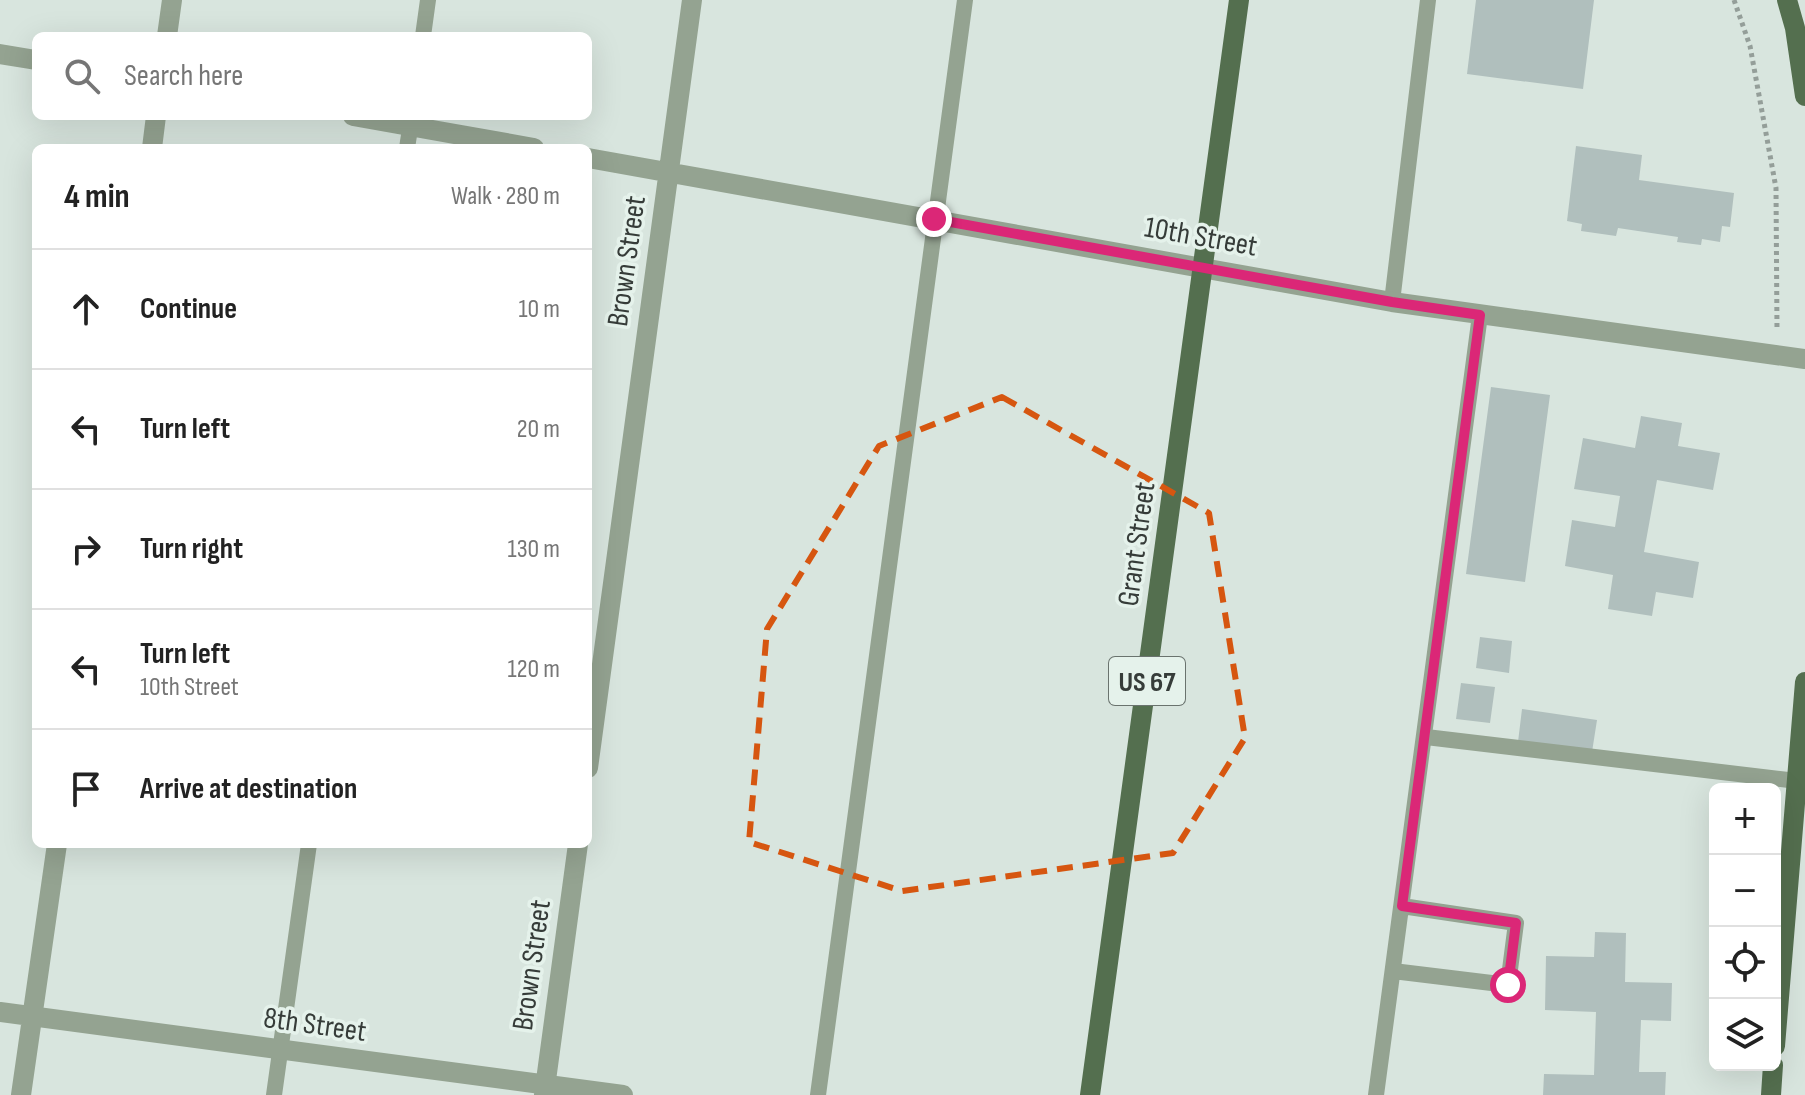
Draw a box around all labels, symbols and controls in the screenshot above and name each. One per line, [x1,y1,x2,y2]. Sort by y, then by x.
search box [32,32,592,120]
icon: search [60,54,104,98]
text: Search here [124,58,243,94]
text: 4 min [64,176,130,217]
text: Walk · 280 m [451,181,560,212]
street label: Brown Street [600,193,654,329]
route end [916,201,952,237]
street label: 10th Street [1142,209,1260,265]
icon: ahead [64,287,108,331]
text: Continue [140,291,237,327]
text: 10 m [518,294,560,325]
icon: left [64,407,108,451]
text: Turn left [140,411,230,447]
text: 20 m [517,414,560,445]
street label: Grant Street [1110,480,1164,609]
icon: right [64,527,108,571]
text: Turn right [140,531,243,567]
text: 130 m [508,534,560,565]
text: Turn left [140,636,230,672]
icon: left [64,647,108,691]
text: 120 m [507,654,560,685]
road number: US 67 [1109,657,1185,705]
text: 10th Street [140,672,239,703]
icon: arrive [64,767,108,811]
text: Arrive at destination [140,771,357,807]
map controls [1709,783,1781,1071]
button: + [1709,783,1781,855]
button: − [1709,855,1781,927]
street label: Brown Street [505,897,559,1033]
button: locate [1709,927,1781,999]
route start [1490,967,1526,1003]
button: layers [1709,999,1781,1071]
street label: 8th Street [261,1000,368,1050]

